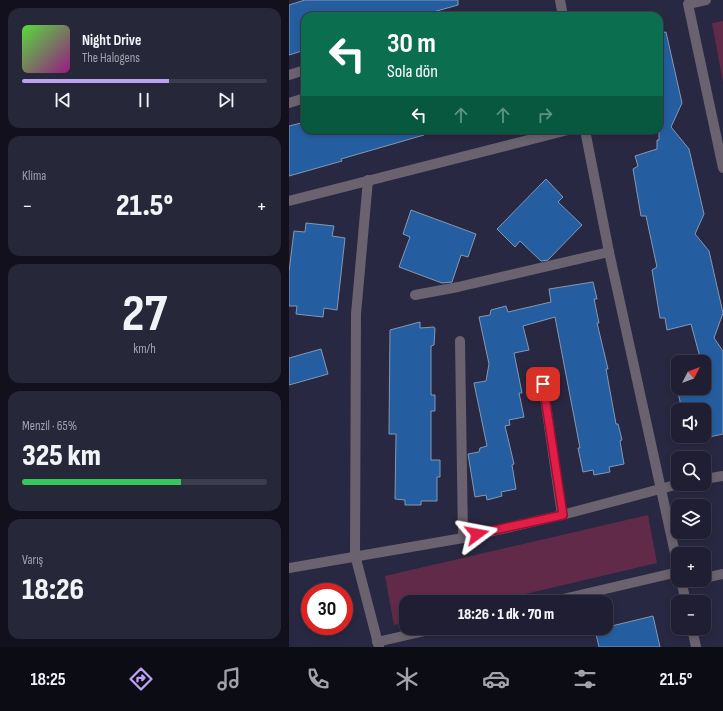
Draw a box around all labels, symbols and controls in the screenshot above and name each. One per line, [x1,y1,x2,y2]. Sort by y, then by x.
text: 30 m [387,27,436,60]
icon: left [321,28,373,80]
text: Night Drive [82,31,141,50]
text: The Halogens [82,50,140,66]
text: Sola dön [387,61,438,82]
icon: previous [52,89,74,111]
icon: pause [133,89,155,111]
icon: next [215,89,237,111]
icon: left [408,104,430,126]
icon: ahead [450,104,472,126]
icon: ahead [492,104,514,126]
icon: right [534,104,556,126]
text: Klima [22,168,46,184]
text: 21.5° [116,188,173,224]
text: − [22,193,33,220]
text: + [256,193,267,220]
text: 27 [122,283,167,346]
text: km/h [133,341,156,357]
north arrow [671,355,711,395]
map controls [671,355,711,635]
pin [526,367,560,401]
icon: arrive [532,373,554,395]
button: sound [671,403,711,443]
text: Menzil · 65% [22,418,77,434]
text: 325 km [22,438,101,474]
button: search [671,451,711,491]
button: layers [671,499,711,539]
position arrow [456,513,498,555]
button: + [671,547,711,587]
text: Varış [22,552,43,568]
text: 18:26 [22,572,84,608]
speed limit sign: 30 [301,583,353,635]
button: − [671,595,711,635]
text: 18:26 · 1 dk · 70 m [458,605,554,624]
icon: directions [127,665,155,693]
icon: music [215,665,243,693]
icon: phone [304,665,332,693]
icon: climate [393,665,421,693]
icon: car [482,665,510,693]
icon: filters [571,665,599,693]
text: 18:25 [30,669,66,690]
text: 21.5° [659,669,693,690]

